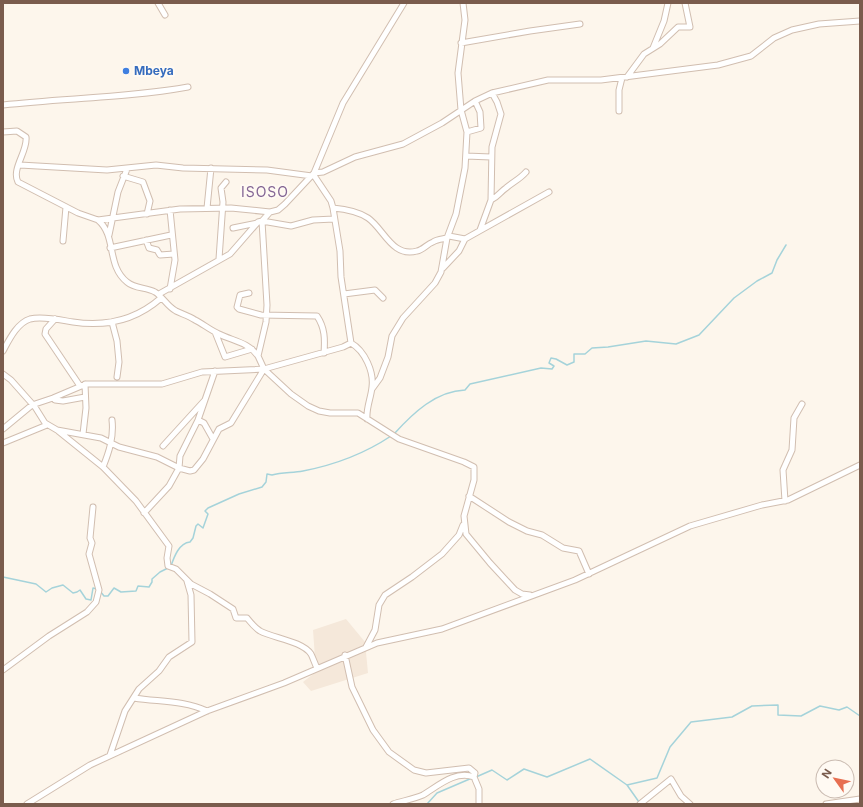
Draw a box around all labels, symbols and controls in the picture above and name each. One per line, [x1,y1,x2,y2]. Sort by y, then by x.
place label: Mbeya [134,63,174,78]
marker: Mbeya [121,66,131,76]
district label: ISOSO [241,183,289,200]
north arrow [815,759,855,799]
text: N [818,766,835,781]

